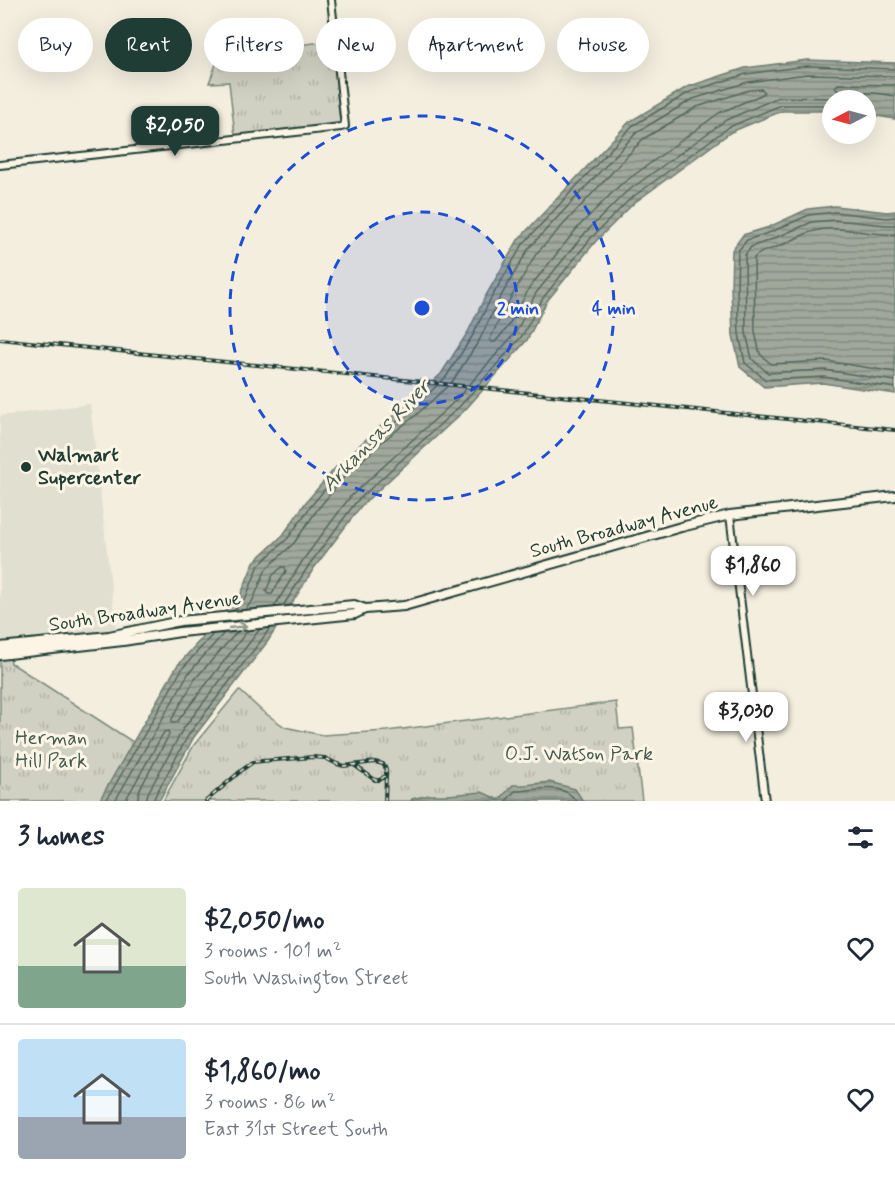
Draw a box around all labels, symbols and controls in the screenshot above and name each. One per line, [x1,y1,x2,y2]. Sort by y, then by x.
chip: Buy [18,18,93,72]
chip: Rent [105,18,192,72]
chip: Filters [204,18,304,72]
chip: New [316,18,396,72]
chip: Apartment [408,18,545,72]
chip: House [557,18,649,72]
north arrow [822,90,876,144]
map controls [822,90,876,144]
pin: $2,050 [126,106,224,157]
text: $2,050 [145,112,205,139]
text: 2 min [497,297,539,321]
text: 4 min [592,297,636,321]
centre of rings [412,298,432,318]
water label: Arkansas River [316,372,439,498]
place label: Walmart Supercenter [37,442,142,492]
marker: Walmart Supercenter [19,460,33,474]
street label: South Broadway Avenue [527,489,721,565]
pin: $1,860 [704,546,802,597]
text: $1,860 [725,552,781,579]
street label: South Broadway Avenue [47,585,243,639]
one-way arrow [227,621,247,632]
pin: $3,030 [697,692,795,743]
text: $3,030 [718,698,774,725]
park label: Herman Hill Park [15,725,87,775]
park label: O.J. Watson Park [505,741,653,768]
text: 3 homes [18,820,105,854]
icon: filters [844,821,877,854]
text: $2,050/mo [204,904,325,938]
icon: home [66,912,138,984]
icon: heart [844,932,877,965]
text: 3 rooms · 101 m² [204,938,342,965]
text: South Washington Street [204,965,408,992]
text: $1,860/mo [204,1055,321,1089]
icon: home [66,1063,138,1135]
icon: heart [844,1083,877,1116]
text: 3 rooms · 86 m² [204,1089,336,1116]
text: East 31st Street South [204,1116,388,1143]

